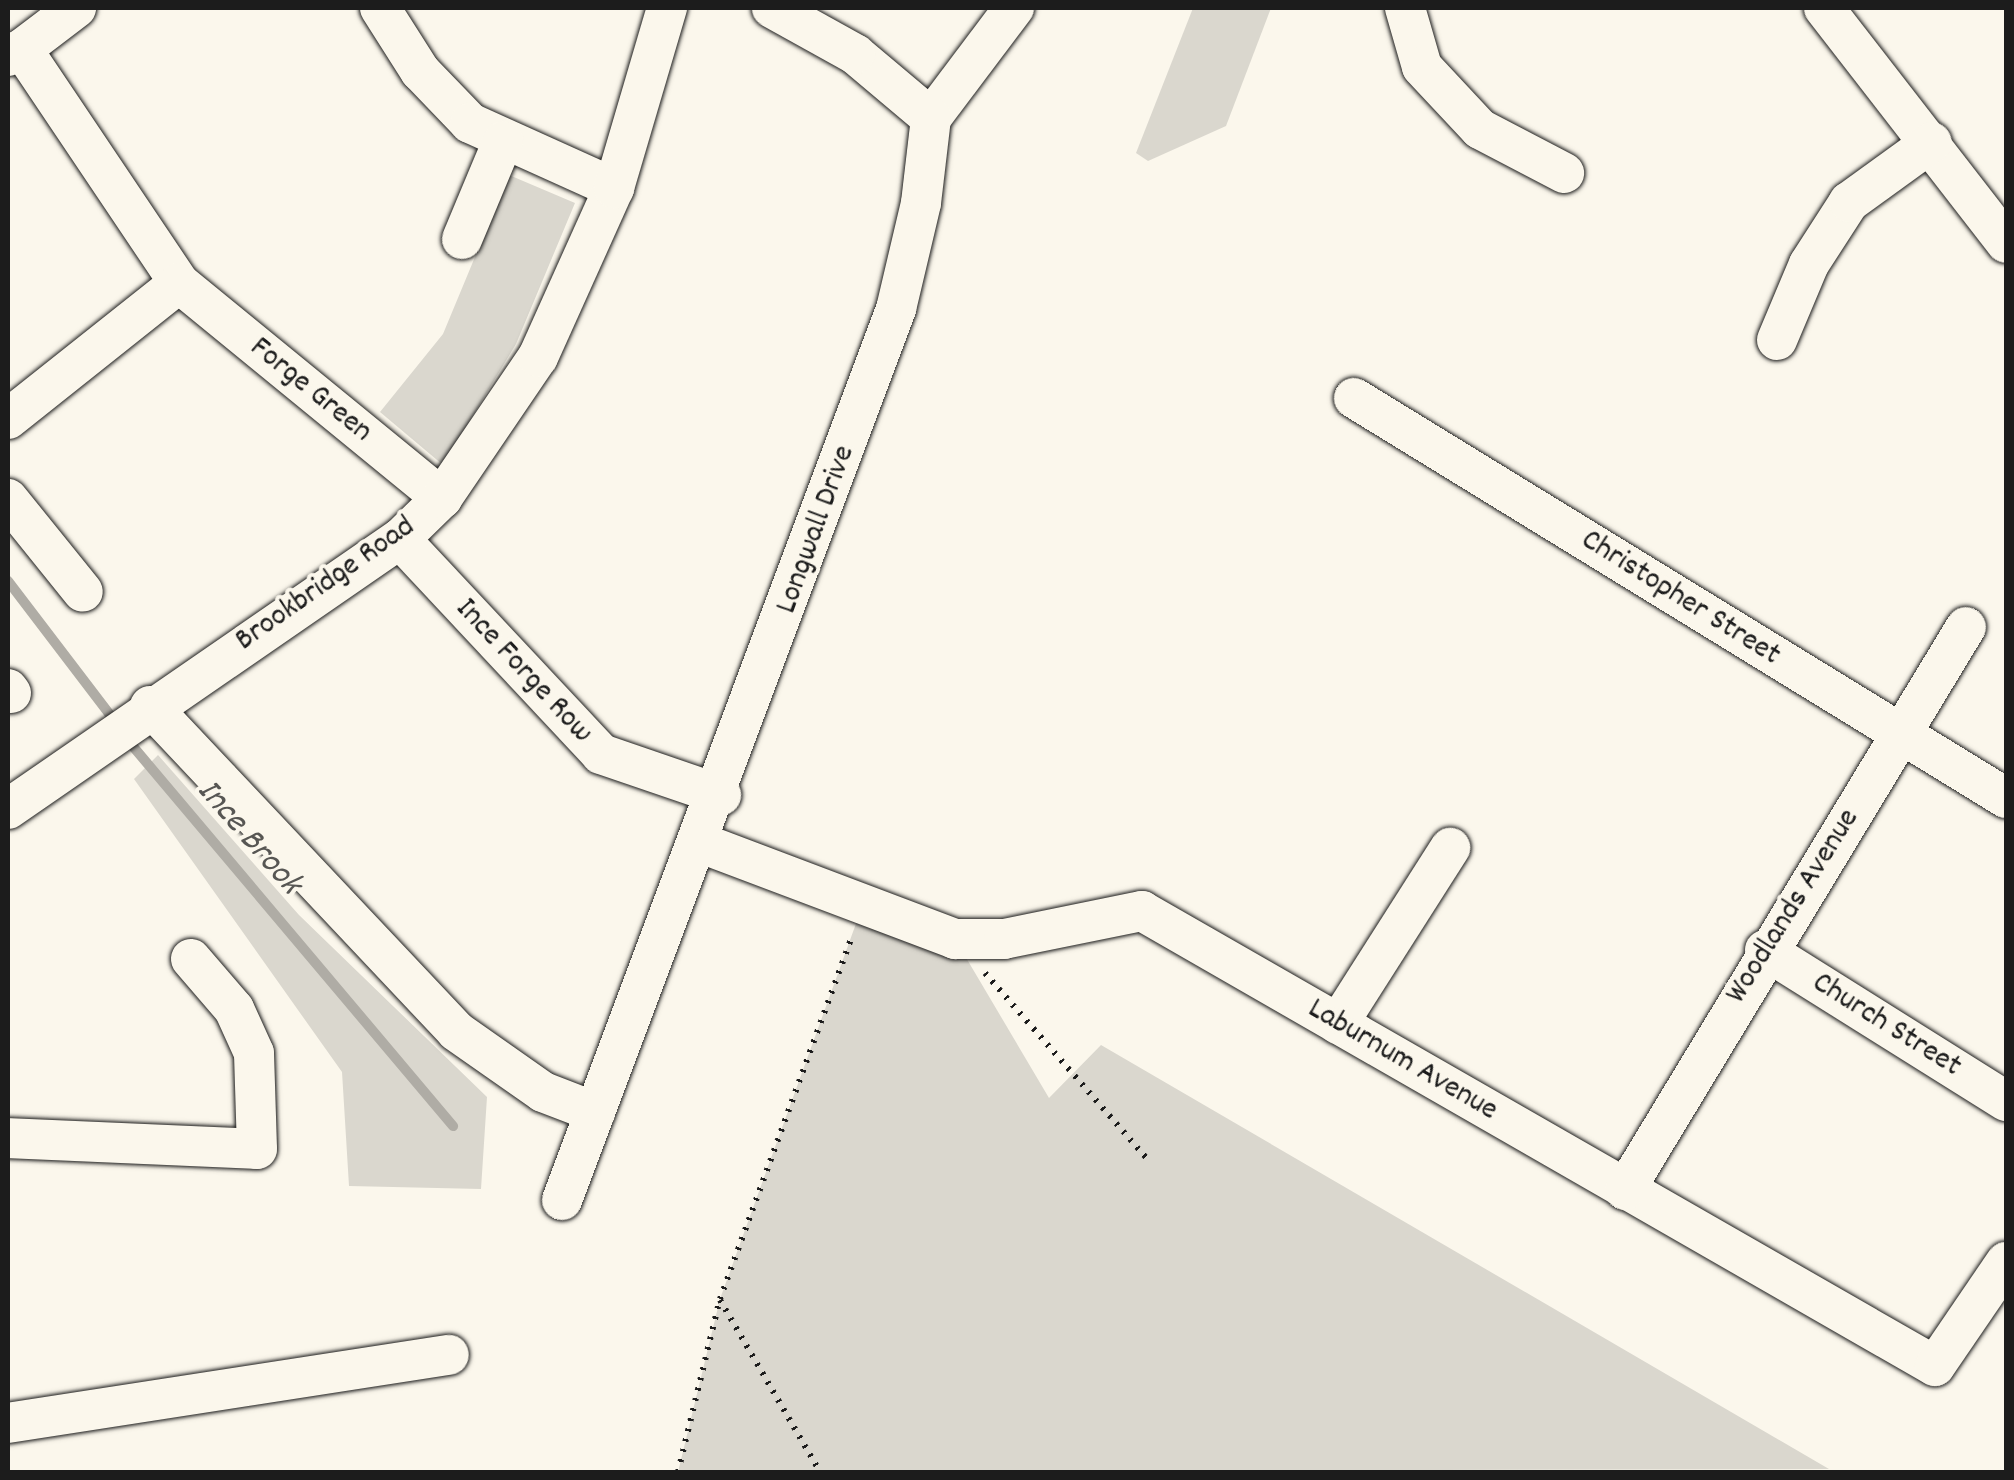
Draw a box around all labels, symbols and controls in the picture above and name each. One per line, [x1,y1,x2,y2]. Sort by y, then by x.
street label: Forge Green [241,330,379,452]
street label: Longwall Drive [769,441,865,619]
street label: Brookbridge Road [229,509,423,661]
street label: Christopher Street [1573,522,1787,676]
street label: Ince Forge Row [446,591,600,753]
water label: Ince Brook [186,772,310,904]
street label: Woodlands Avenue [1719,802,1869,1012]
street label: Church Street [1804,965,1968,1087]
street label: Laburnum Avenue [1300,991,1504,1131]

